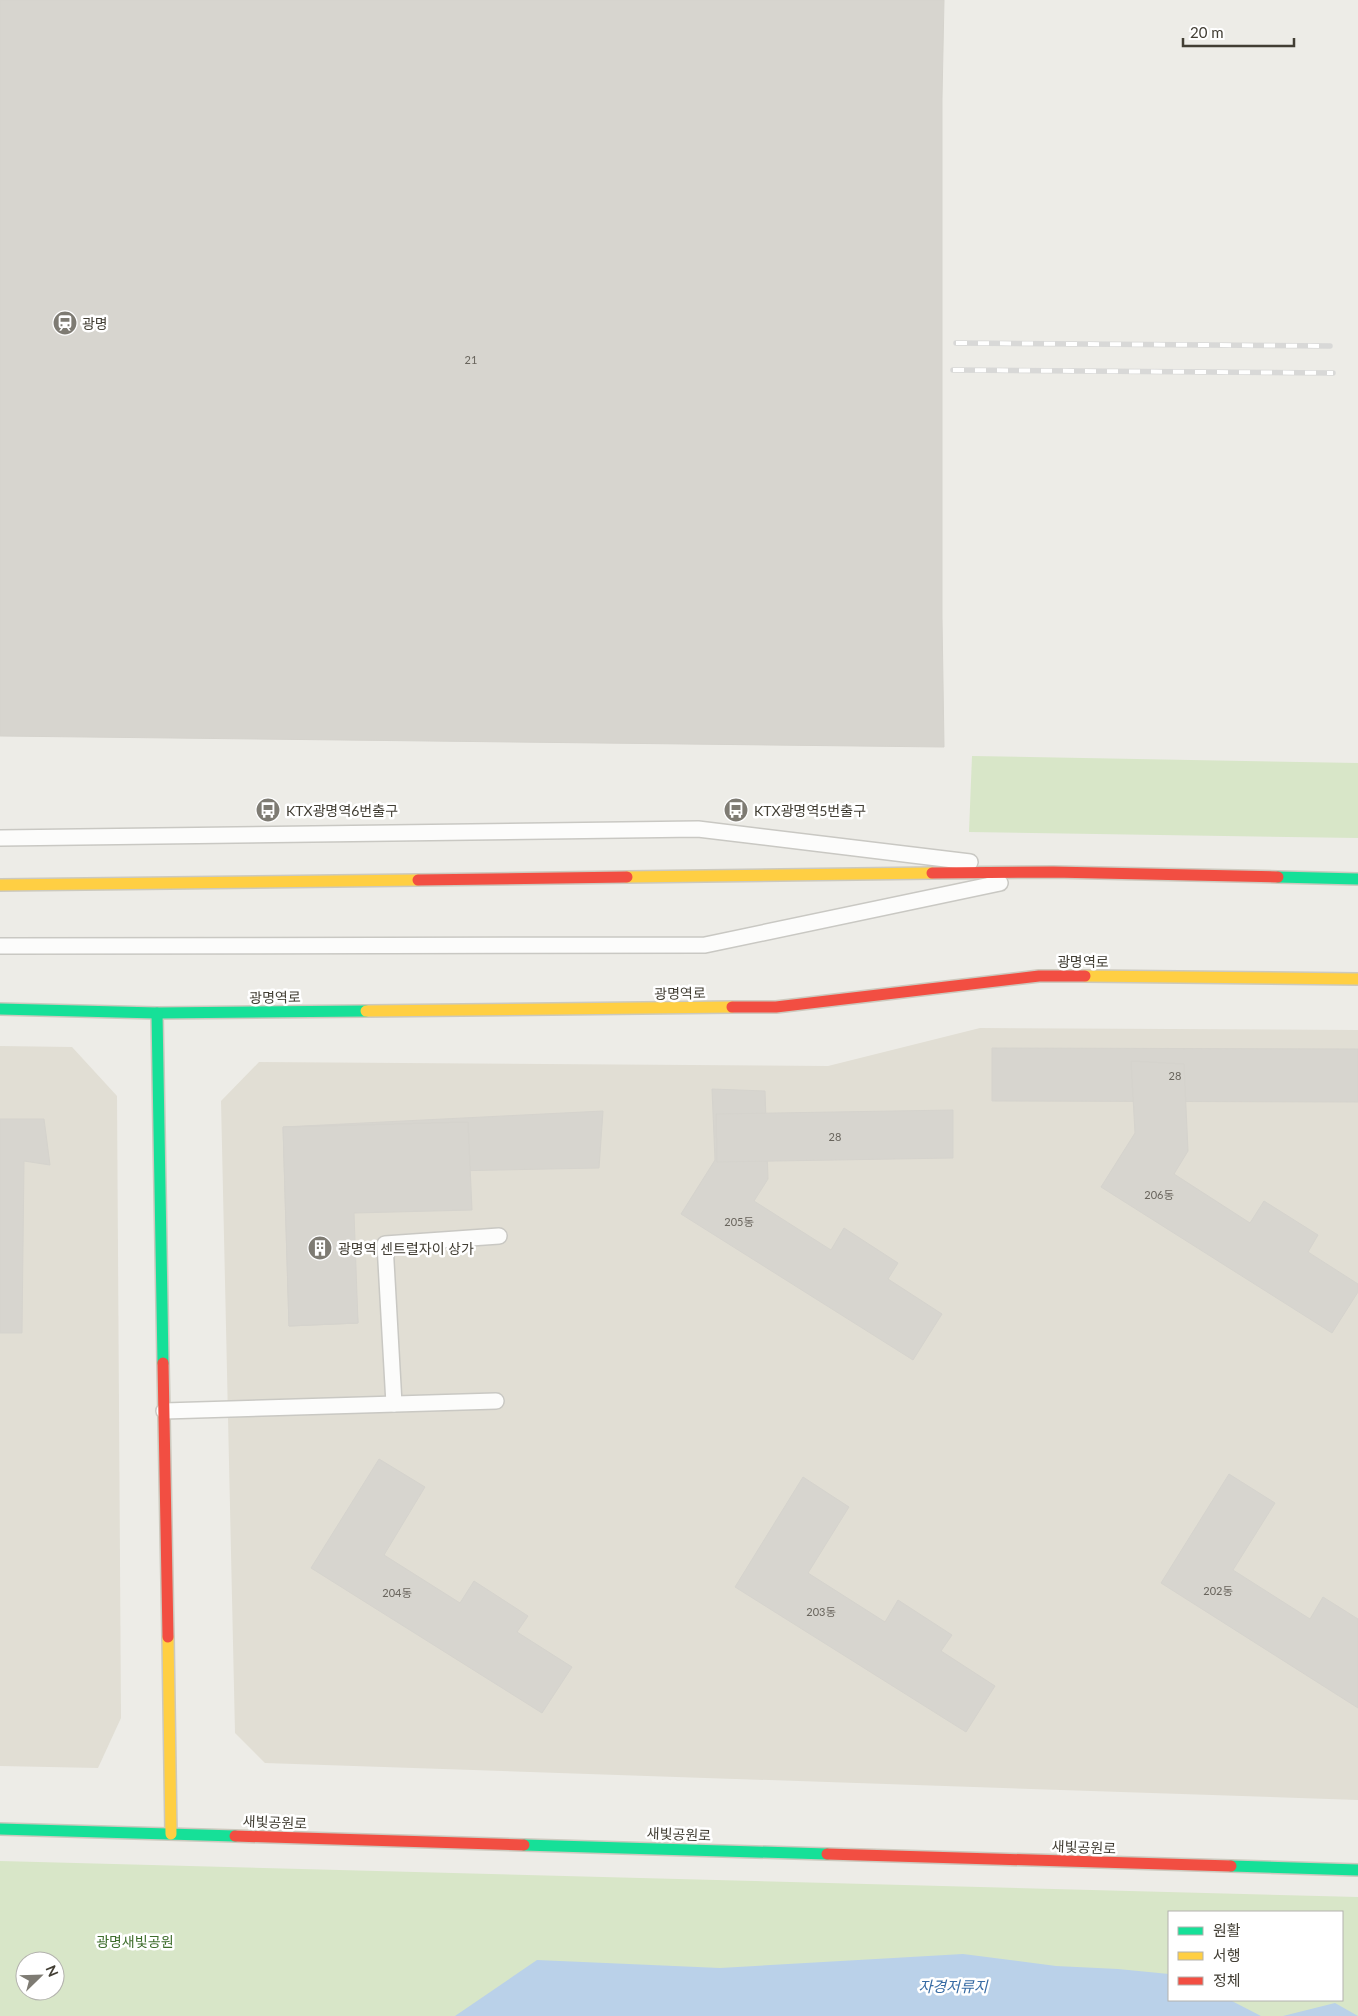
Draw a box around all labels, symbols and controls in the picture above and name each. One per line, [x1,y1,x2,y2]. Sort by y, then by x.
scale bar [1183,15,1294,47]
text: 20 m [1190,23,1224,41]
station icon: 광명 [52,310,78,336]
place label: 광명 [82,315,108,332]
house number: 21 [465,353,477,366]
bus stop icon: KTX광명역6번출구 [255,797,281,823]
bus stop icon: KTX광명역5번출구 [723,797,749,823]
place label: KTX광명역6번출구 [286,802,398,819]
place label: KTX광명역5번출구 [754,802,866,819]
street label: 광명역로 [1057,953,1109,970]
street label: 광명역로 [654,984,706,1002]
street label: 광명역로 [249,988,301,1006]
house number: 28 [1169,1069,1181,1082]
house number: 28 [829,1130,841,1143]
house number: 206동 [1144,1188,1174,1201]
house number: 205동 [724,1215,754,1228]
building icon: 광명역 센트럴자이 상가 [307,1235,333,1261]
place label: 광명역 센트럴자이 상가 [338,1240,474,1257]
house number: 202동 [1203,1584,1233,1597]
house number: 204동 [382,1586,412,1599]
house number: 203동 [806,1605,836,1618]
street label: 새빛공원로 [243,1812,308,1832]
street label: 새빛공원로 [647,1824,712,1844]
street label: 새빛공원로 [1052,1837,1117,1857]
legend [1168,1911,1343,2001]
text: 원활 [1213,1921,1241,1939]
park label: 광명새빛공원 [96,1933,174,1950]
text: 서행 [1213,1946,1241,1964]
north arrow [15,1951,65,2001]
text: N [42,1962,62,1979]
text: 정체 [1213,1971,1241,1989]
water label: 자경저류지 [918,1977,989,1995]

